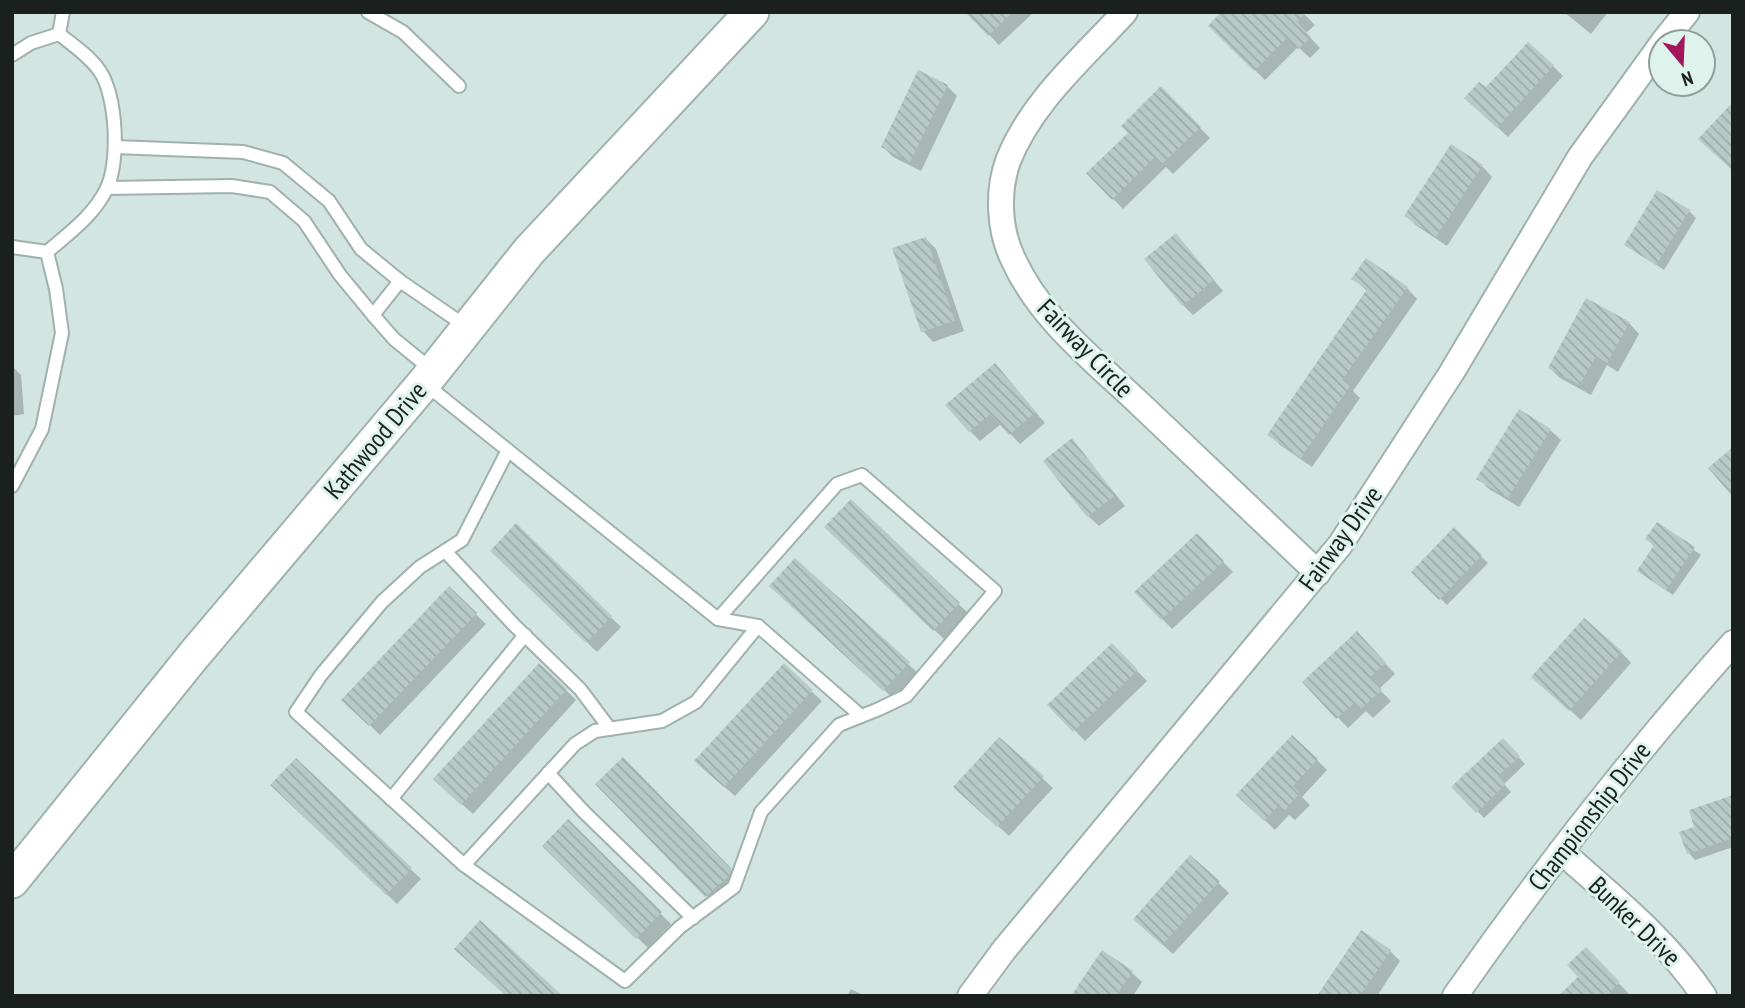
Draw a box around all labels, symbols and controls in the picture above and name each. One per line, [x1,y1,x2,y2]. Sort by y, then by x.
north arrow [1647,28,1717,98]
text: N [1679,66,1696,92]
street label: Fairway Circle [1031,292,1141,404]
street label: Kathwood Drive [316,375,434,505]
street label: Fairway Drive [1291,479,1389,597]
street label: Championship Drive [1521,735,1657,897]
street label: Bunker Drive [1582,869,1688,973]

